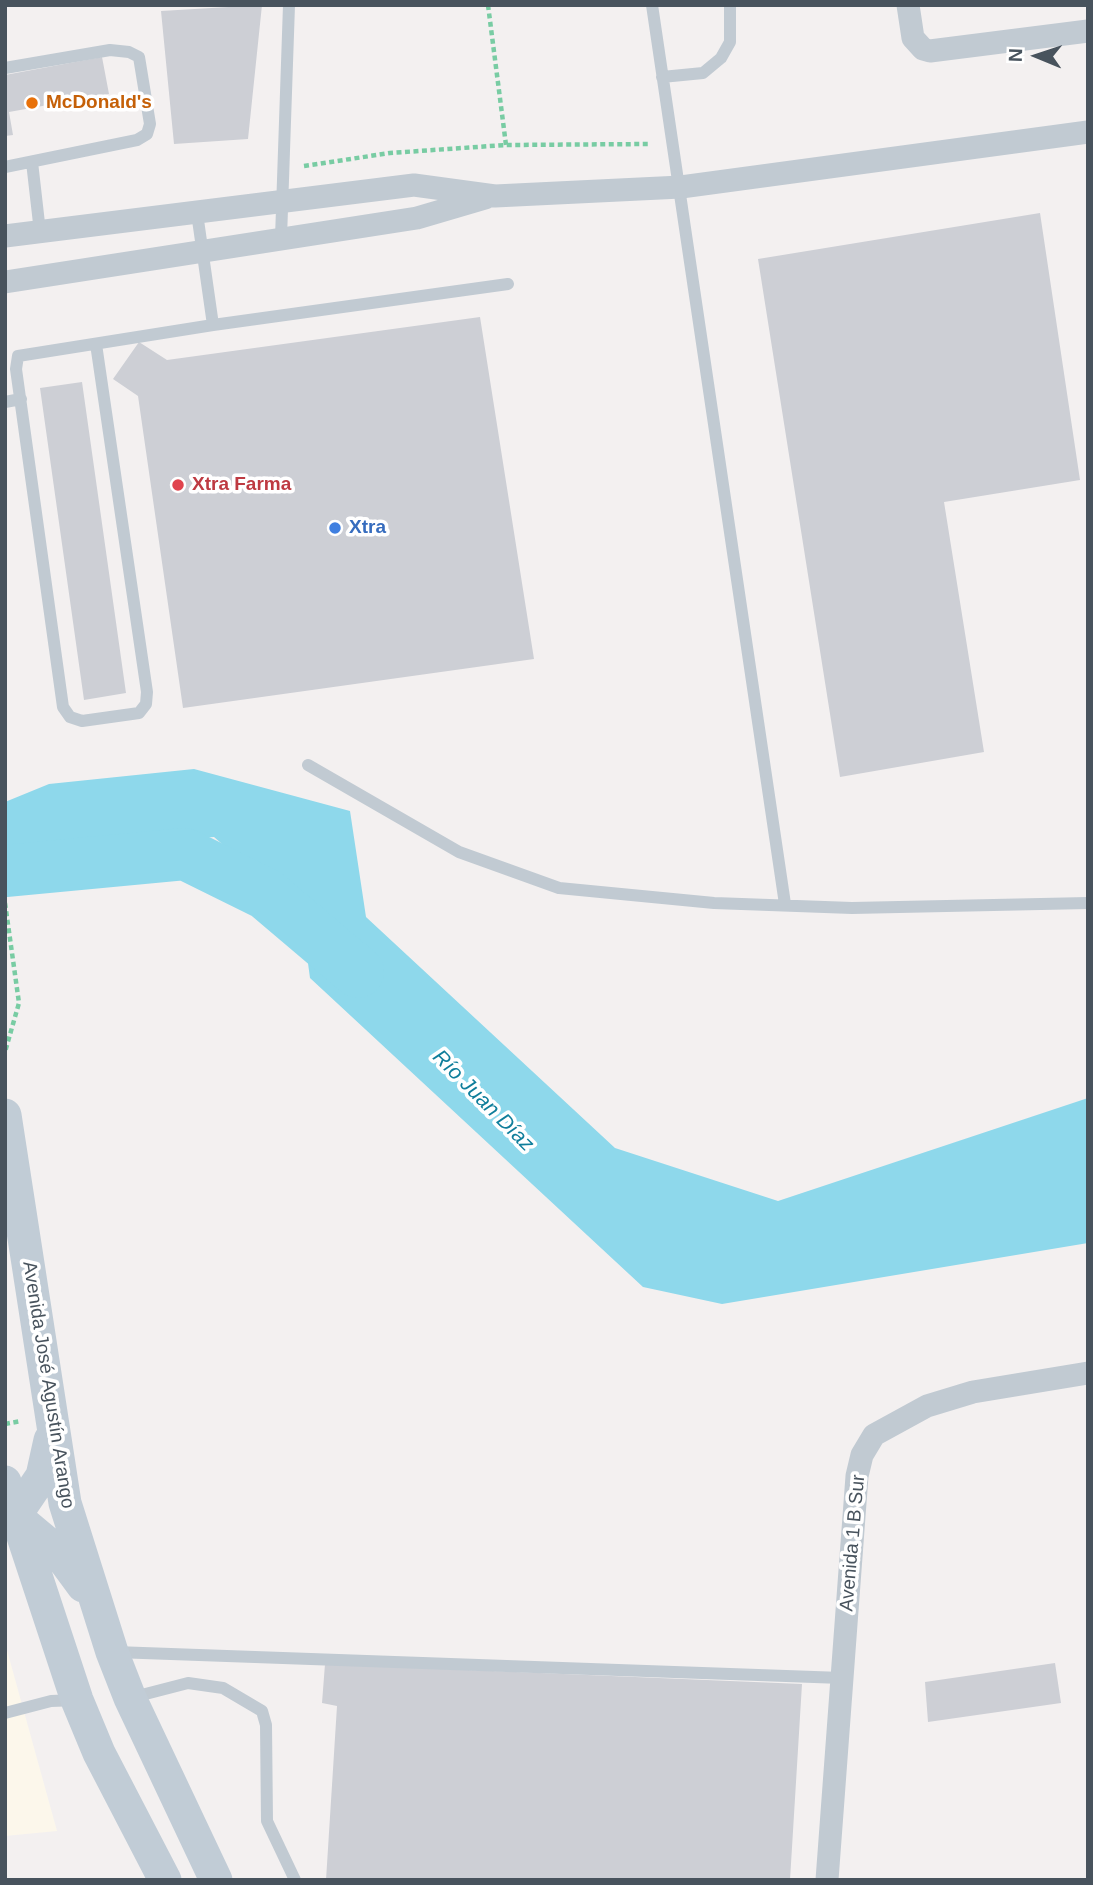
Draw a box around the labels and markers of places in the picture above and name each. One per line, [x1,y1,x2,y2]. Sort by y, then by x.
place label: McDonald's [46,92,152,114]
marker: McDonald's [24,95,40,111]
place label: Xtra Farma [192,474,291,496]
marker: Xtra Farma [170,477,186,493]
place label: Xtra [349,517,386,539]
marker: Xtra [327,520,343,536]

